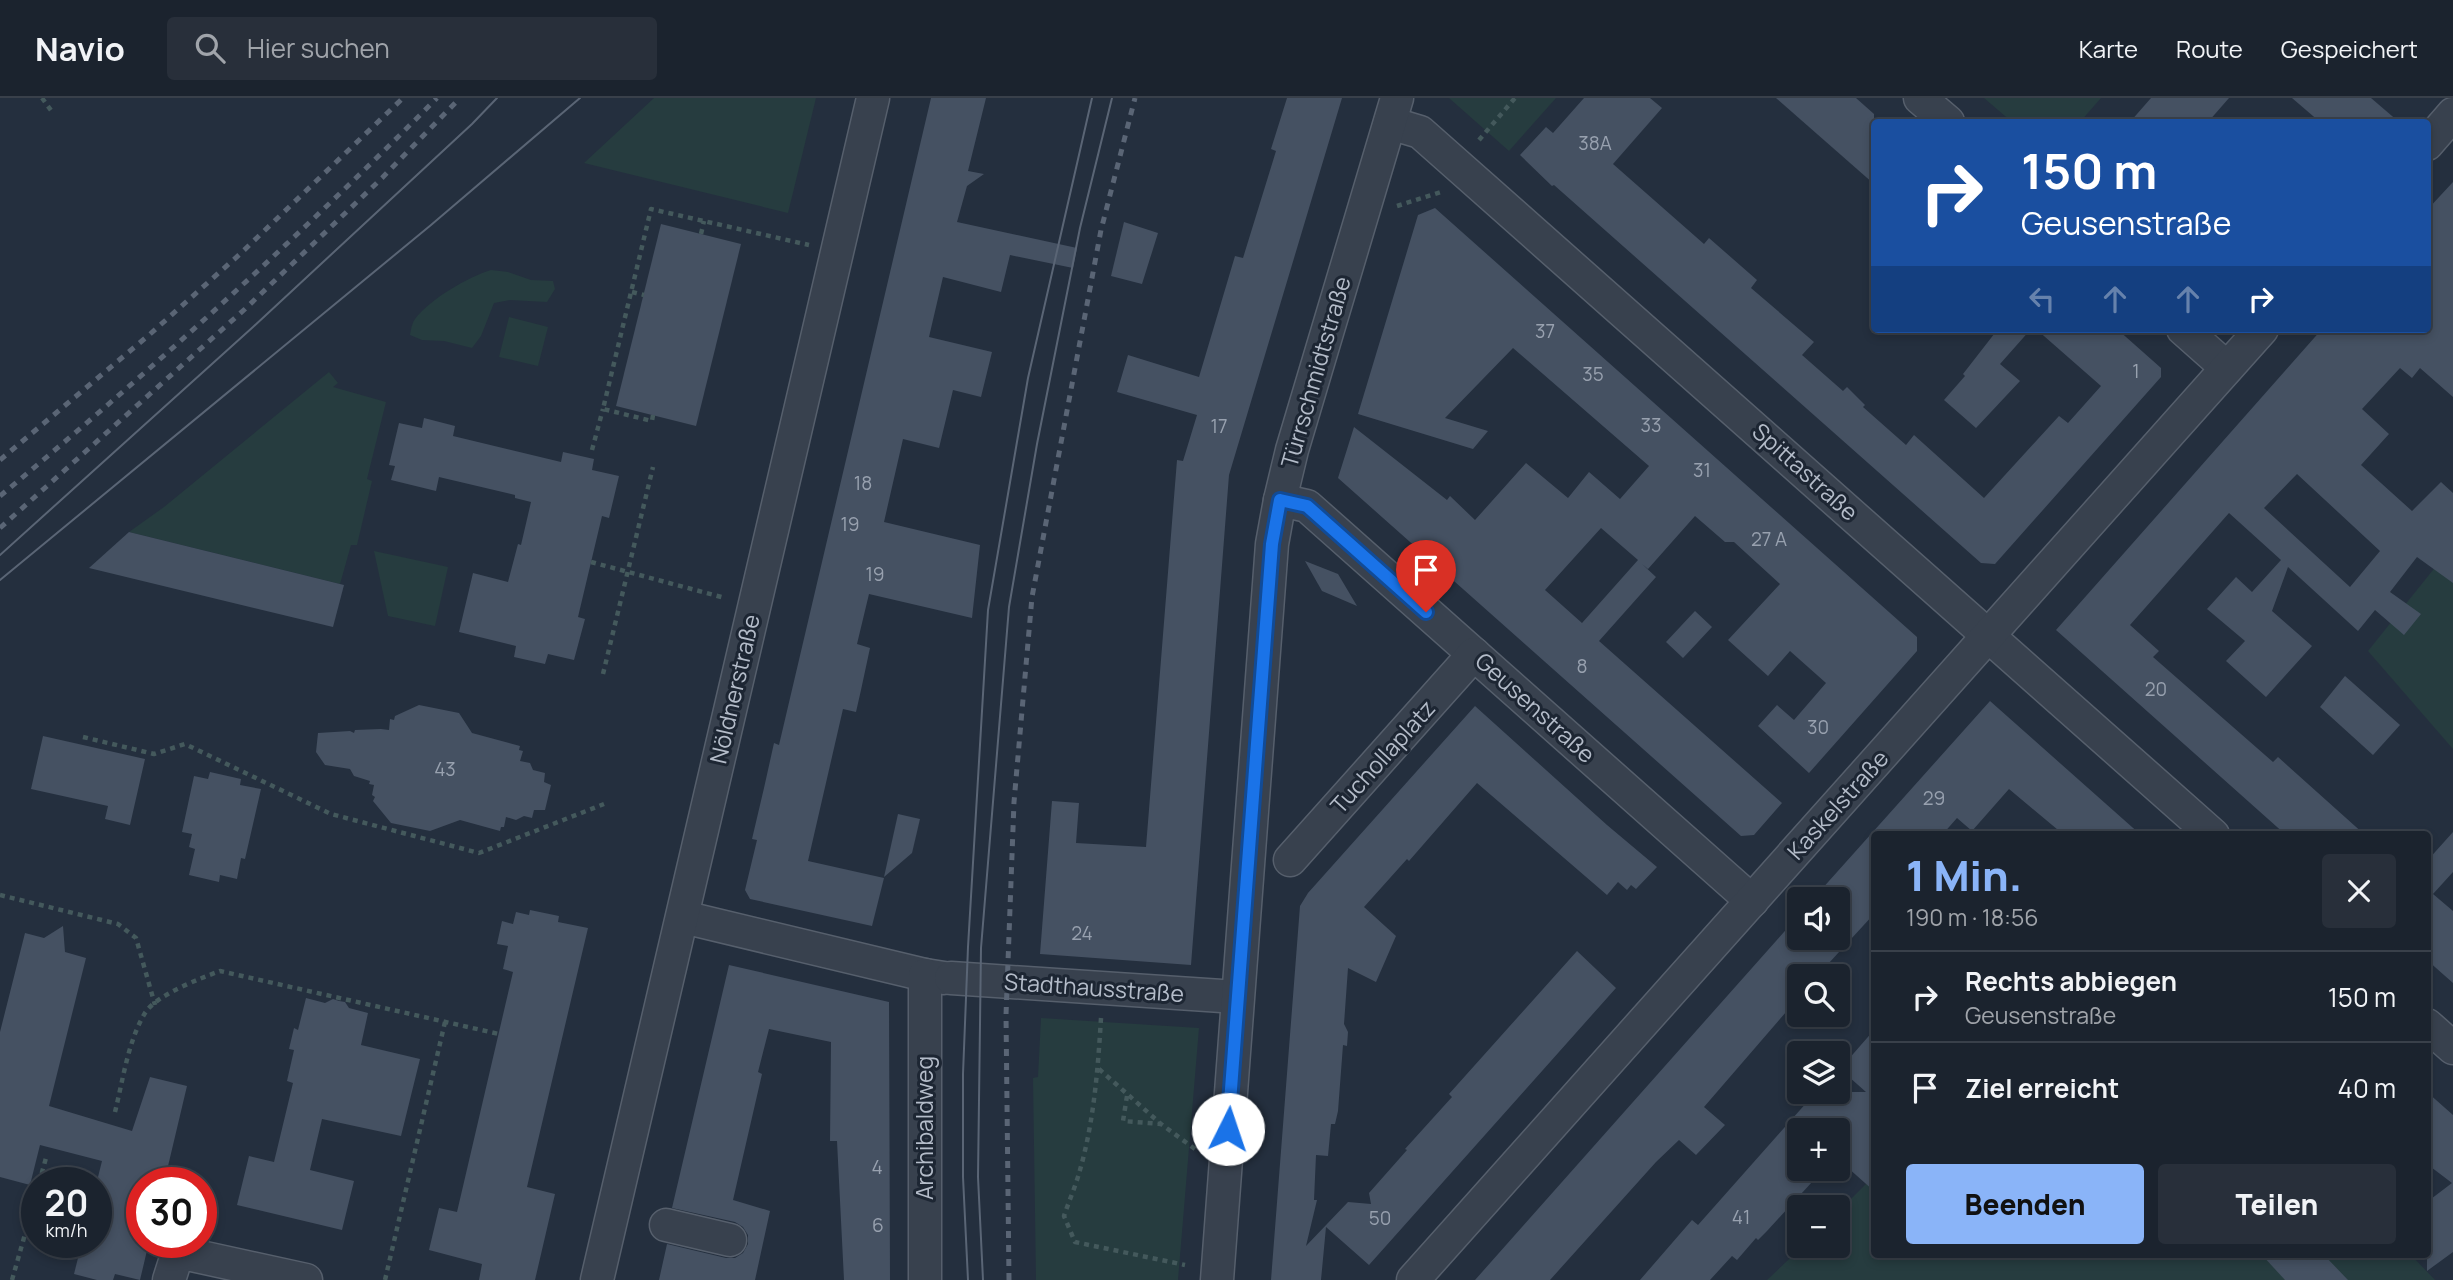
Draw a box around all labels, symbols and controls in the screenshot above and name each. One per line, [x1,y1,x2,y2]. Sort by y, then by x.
search box [167,17,657,80]
text: Navio [35,26,125,71]
icon: search [191,29,229,67]
text: Hier suchen [247,30,390,66]
text: Karte [2079,32,2138,65]
text: Route [2176,32,2243,65]
text: Gespeichert [2281,32,2418,65]
house number: 38A [1578,130,1612,156]
text: 150 m [2021,137,2157,204]
icon: right [1906,147,1997,238]
text: Geusenstraße [2021,201,2231,245]
street label: Türrschmidtstraße [1272,272,1358,471]
icon: left [2023,280,2061,318]
icon: ahead [2096,280,2134,318]
icon: ahead [2169,280,2207,318]
icon: right [2242,280,2280,318]
house number: 37 [1535,318,1555,344]
house number: 1 [2132,358,2140,384]
house number: 35 [1582,361,1604,387]
house number: 33 [1640,412,1662,438]
house number: 17 [1211,413,1227,439]
street label: Spittastraße [1746,415,1865,527]
house number: 31 [1693,457,1711,483]
house number: 18 [854,470,872,496]
house number: 19 [840,511,860,537]
house number: 27 A [1751,526,1787,552]
pin [1396,540,1456,612]
icon: arrive [1407,551,1445,589]
house number: 19 [865,561,885,587]
street label: Nöldnerstraße [701,611,767,767]
street label: Geusenstraße [1469,645,1603,770]
house number: 8 [1576,653,1588,679]
house number: 20 [2145,676,2167,702]
street label: Tuchollaplatz [1323,693,1442,820]
house number: 30 [1807,714,1829,740]
street label: Kaskelstraße [1779,742,1895,866]
house number: 43 [434,756,456,782]
house number: 29 [1923,785,1945,811]
text: 1 Min. [1906,846,2022,904]
button: close [2322,854,2396,928]
map controls [1787,887,1850,1258]
button: sound [1787,887,1850,950]
text: 190 m · 18:56 [1906,901,2039,933]
house number: 24 [1071,920,1093,946]
text: Rechts abbiegen [1965,963,2177,999]
button: search [1787,964,1850,1027]
street label: Stadthausstraße [1003,965,1185,1009]
icon: right [1906,978,1944,1016]
text: 150 m [2328,979,2396,1015]
text: Geusenstraße [1965,999,2116,1031]
button: layers [1787,1041,1850,1104]
street label: Archibaldweg [908,1056,940,1200]
icon: arrive [1906,1069,1944,1107]
text: Ziel erreicht [1965,1070,2119,1106]
text: 40 m [2338,1070,2396,1106]
position arrow [1191,1092,1265,1166]
button: + [1787,1118,1850,1181]
house number: 4 [871,1154,883,1180]
button: Beenden [1906,1164,2144,1244]
button: Teilen [2158,1164,2396,1244]
speed limit sign: 30 [126,1167,217,1258]
text: 20 [45,1179,88,1227]
button: − [1787,1195,1850,1258]
house number: 41 [1732,1204,1750,1230]
house number: 50 [1369,1205,1391,1231]
house number: 6 [872,1212,884,1238]
text: km/h [46,1218,87,1242]

